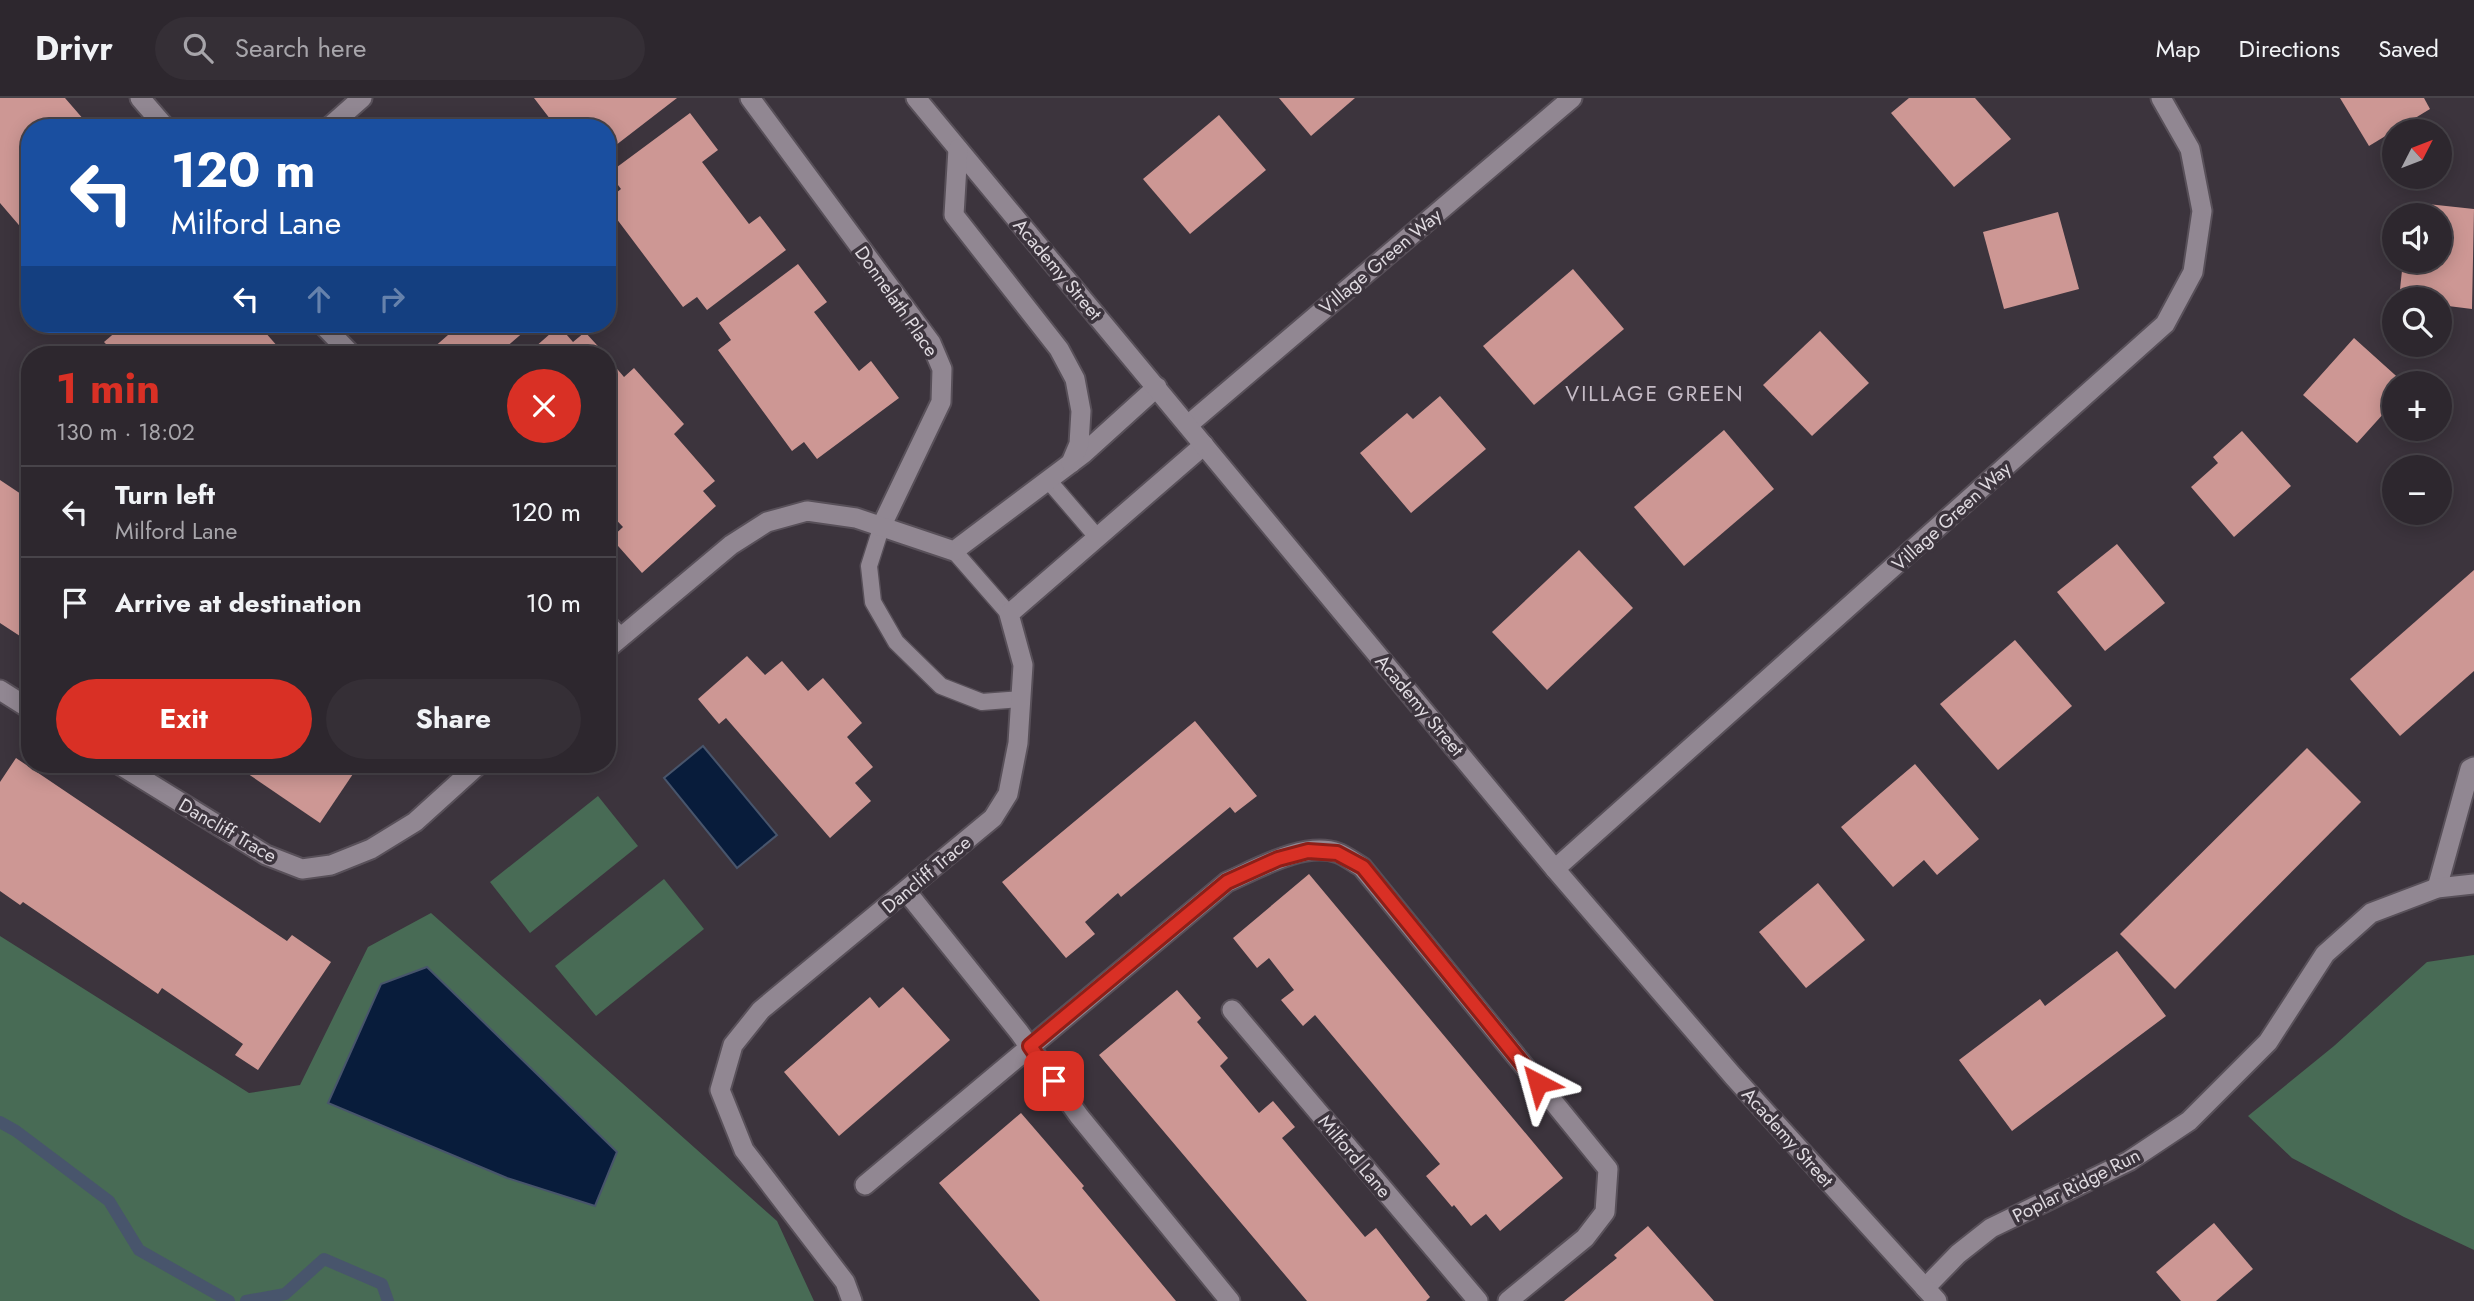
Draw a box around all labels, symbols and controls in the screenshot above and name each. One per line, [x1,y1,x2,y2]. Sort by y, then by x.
search box [155,17,645,80]
text: Drivr [35,25,113,72]
icon: search [179,29,217,67]
text: Search here [235,29,366,67]
text: Map [2156,31,2201,66]
text: Directions [2239,31,2340,66]
text: Saved [2378,31,2439,66]
north arrow [2382,119,2452,189]
map controls [2382,119,2452,525]
text: 120 m [171,135,315,205]
icon: left [56,147,147,238]
text: Milford Lane [171,200,341,246]
street label: Village Green Way [1313,202,1448,321]
button: sound [2382,203,2452,273]
street label: Academy Street [1007,213,1109,326]
street label: Donnelath Place [848,240,945,362]
icon: left [227,280,265,318]
icon: ahead [300,280,338,318]
icon: right [373,280,411,318]
button: search [2382,287,2452,357]
text: 1 min [56,358,160,419]
button: close [507,369,581,443]
button: + [2382,371,2452,441]
district label: VILLAGE GREEN [1565,379,1745,409]
text: 130 m · 18:02 [56,415,195,449]
street label: Village Green Way [1886,455,2017,577]
button: − [2382,455,2452,525]
text: Turn left [115,476,215,514]
icon: left [56,493,94,531]
text: 120 m [511,493,581,531]
text: Milford Lane [115,514,237,548]
icon: arrive [56,584,94,622]
text: Arrive at destination [115,584,362,622]
text: 10 m [526,584,581,622]
street label: Academy Street [1369,649,1471,762]
button: Exit [56,679,312,759]
button: Share [326,679,581,759]
street label: Dancliff Trace [174,792,282,869]
street label: Dancliff Trace [876,829,977,920]
position arrow [1501,1046,1575,1120]
pin [1024,1051,1084,1111]
icon: arrive [1035,1062,1073,1100]
street label: Academy Street [1736,1082,1840,1193]
street label: Milford Lane [1312,1109,1398,1204]
street label: Poplar Ridge Run [2008,1142,2145,1229]

